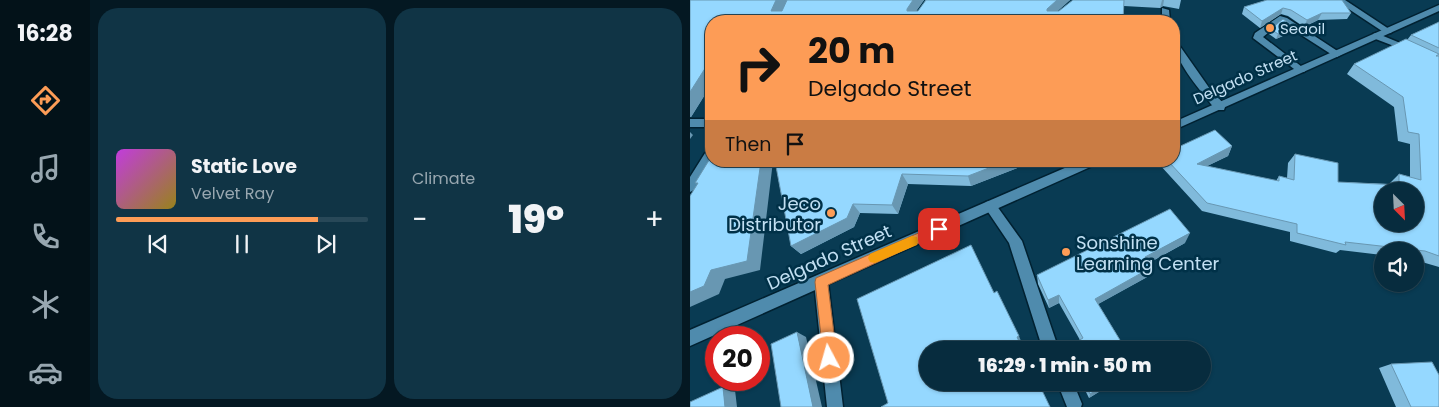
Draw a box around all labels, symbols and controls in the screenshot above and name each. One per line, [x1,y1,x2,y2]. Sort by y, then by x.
text: 16:28 [17,18,73,49]
place label: Seaoil [1280,18,1325,39]
marker: Seaoil [1264,22,1276,34]
text: 20 m [808,26,895,75]
icon: right [725,35,790,100]
street label: Delgado Street [1190,45,1300,109]
text: Delgado Street [808,73,972,104]
icon: directions [28,83,63,118]
icon: arrive [781,130,809,158]
text: Then [725,131,771,158]
icon: music [28,151,63,186]
text: Static Love [191,153,297,180]
text: Climate [412,167,475,190]
text: Velvet Ray [191,182,274,205]
north arrow [1374,182,1424,232]
map controls [1374,182,1424,292]
place label: Jeco Distributor [728,191,821,237]
text: 19° [508,193,564,246]
text: − [412,200,427,239]
text: + [645,200,664,239]
marker: Jeco Distributor [825,207,837,219]
pin [918,208,960,250]
icon: arrive [925,215,953,243]
street label: Delgado Street [763,218,895,296]
icon: phone [28,219,63,254]
icon: previous [144,230,172,258]
icon: pause [228,230,256,258]
icon: next [312,230,340,258]
place label: Sonshine Learning Center [1076,230,1220,276]
button: sound [1374,242,1424,292]
marker: Sonshine Learning Center [1060,246,1072,258]
icon: climate [28,287,63,322]
speed limit sign: 20 [705,326,770,391]
position arrow [802,331,854,383]
text: 16:29 · 1 min · 50 m [978,352,1152,379]
icon: car [28,355,63,390]

